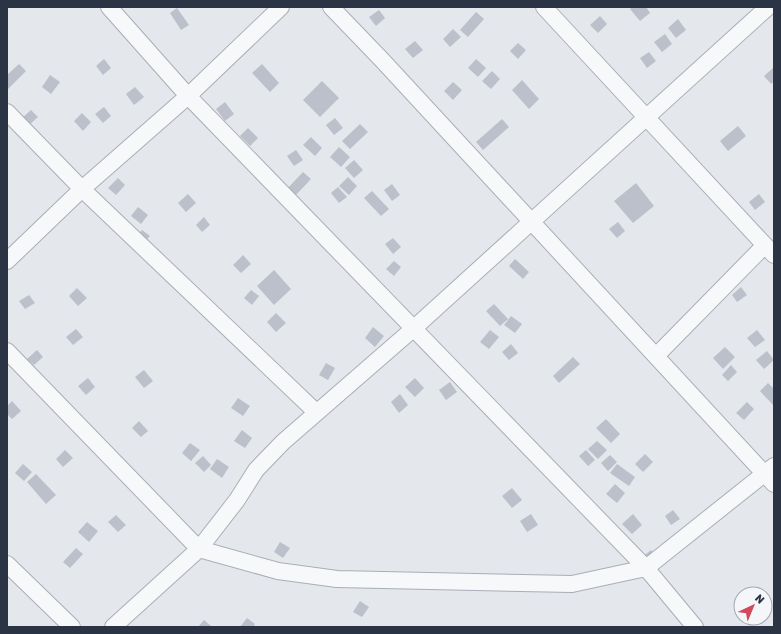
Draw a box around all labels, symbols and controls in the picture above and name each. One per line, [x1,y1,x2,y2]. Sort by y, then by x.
north arrow [733,586,773,626]
text: N [752,592,767,607]

